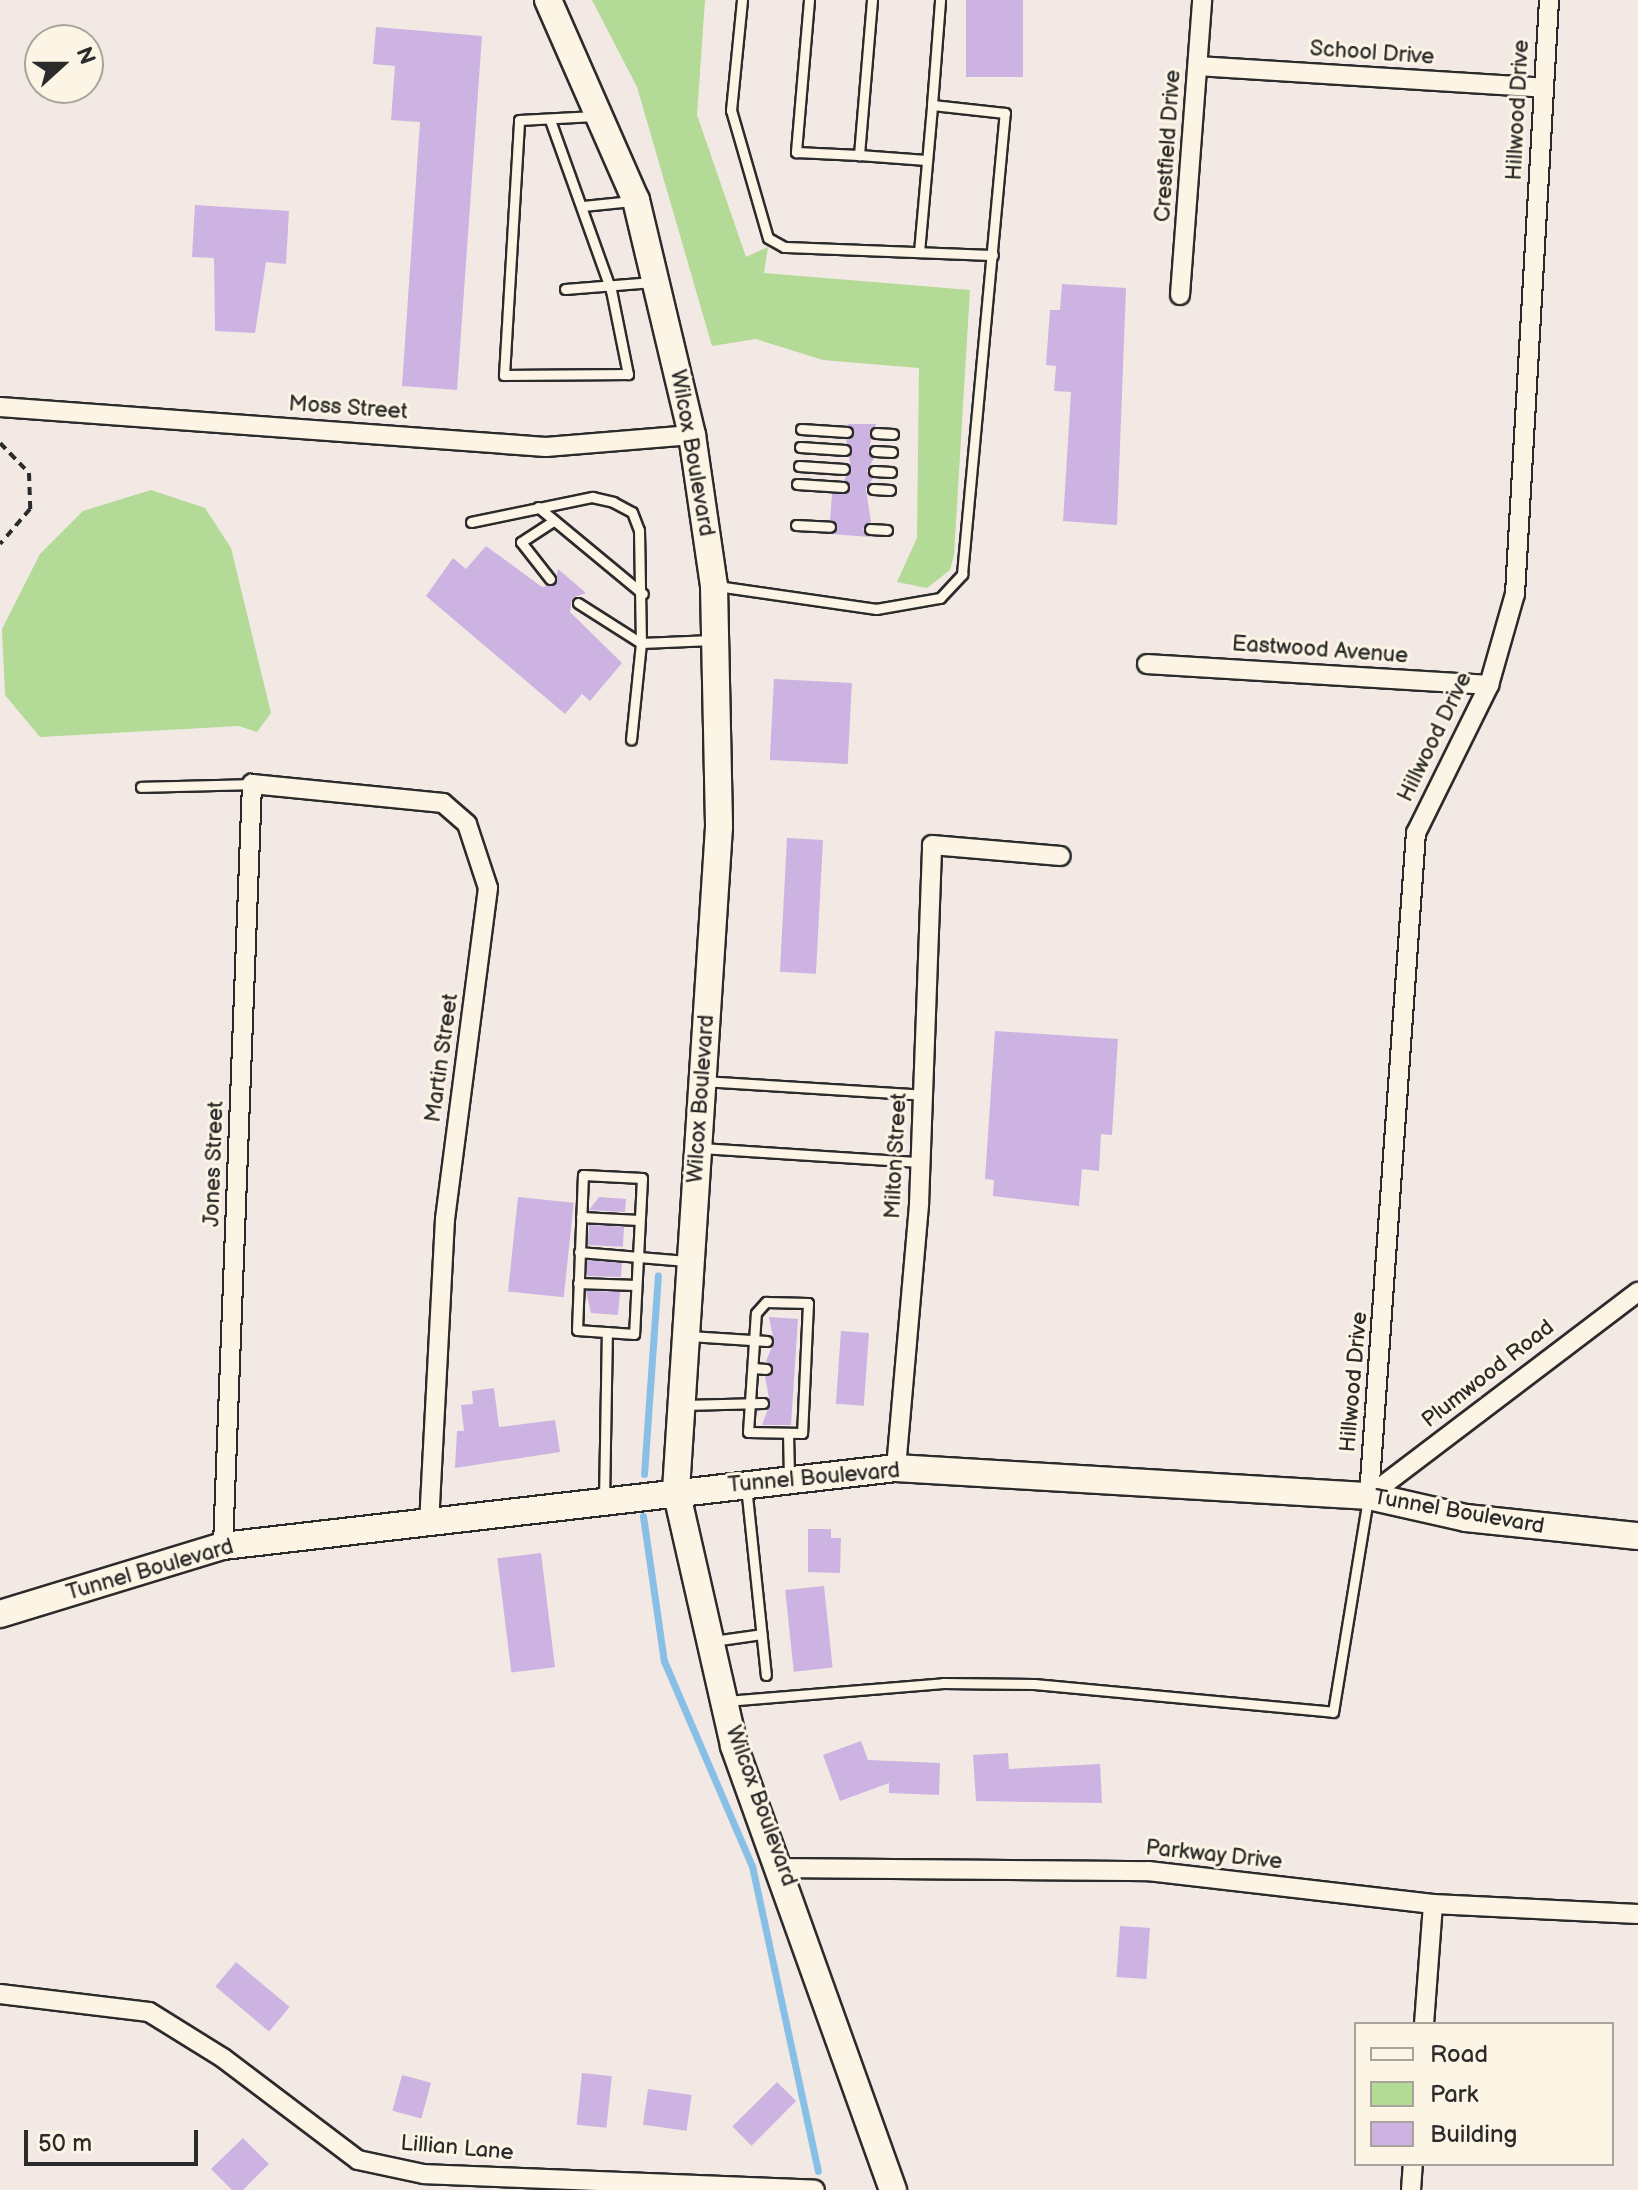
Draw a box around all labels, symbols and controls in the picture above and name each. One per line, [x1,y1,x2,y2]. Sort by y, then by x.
north arrow [24,24,104,104]
street label: School Drive [1309,35,1435,71]
street label: Hillwood Drive [1501,39,1535,181]
text: N [69,43,101,68]
street label: Crestfield Drive [1150,69,1186,223]
street label: Wilcox Boulevard [664,368,720,538]
street label: Moss Street [287,391,409,425]
street label: Eastwood Avenue [1231,631,1409,669]
street label: Hillwood Drive [1392,668,1478,806]
street label: Martin Street [420,992,464,1124]
street label: Wilcox Boulevard [682,1014,720,1184]
street label: Milton Street [880,1092,912,1220]
street label: Jones Street [199,1100,229,1228]
street label: Hillwood Drive [1335,1311,1373,1453]
street label: Plumwood Road [1417,1314,1559,1434]
street label: Tunnel Boulevard [727,1457,901,1499]
street label: Tunnel Boulevard [1372,1484,1546,1540]
street label: Tunnel Boulevard [63,1534,237,1606]
street label: Wilcox Boulevard [720,1722,802,1890]
street label: Parkway Drive [1144,1835,1284,1875]
legend [1354,2022,1614,2166]
text: Road [1430,2040,1488,2069]
text: Park [1430,2080,1478,2109]
scale bar [28,2114,202,2164]
text: Building [1430,2120,1517,2149]
text: 50 m [38,2129,92,2158]
street label: Lillian Lane [399,2130,515,2166]

